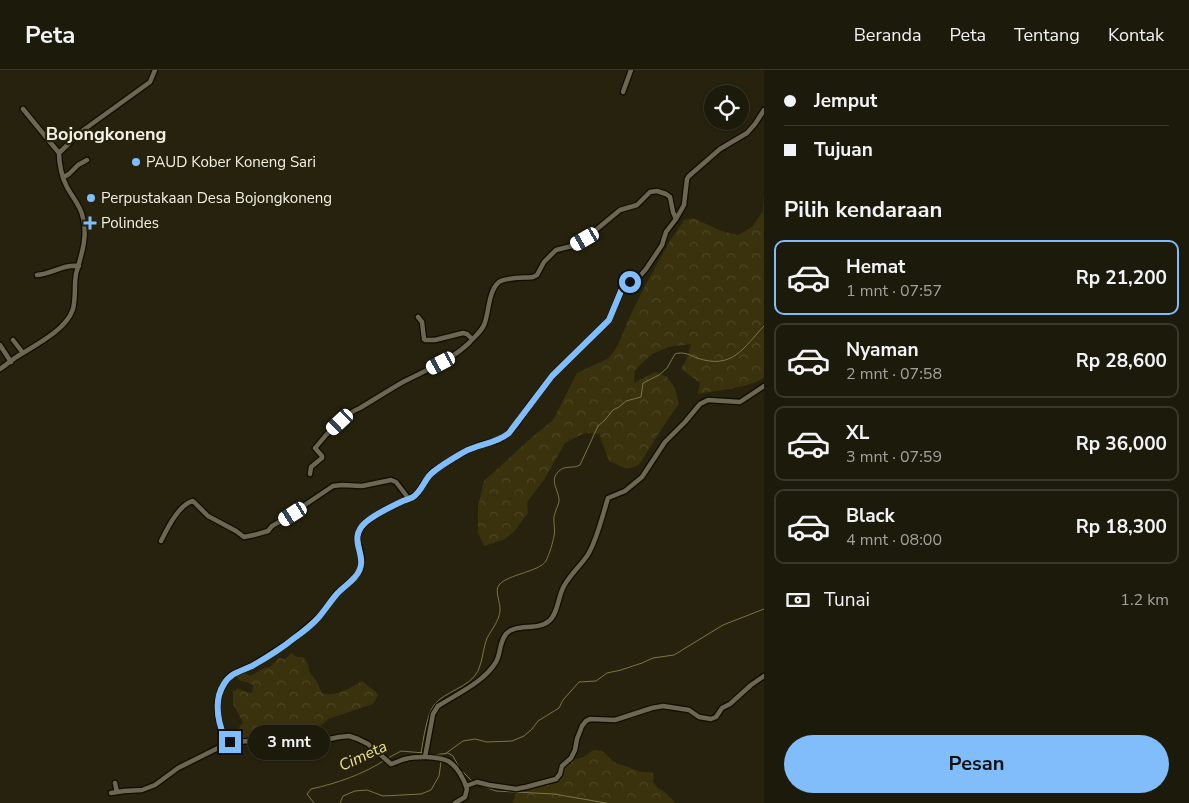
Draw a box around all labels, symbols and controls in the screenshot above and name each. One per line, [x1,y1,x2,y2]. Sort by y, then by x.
text: Peta [25,19,75,51]
text: Beranda [854,23,922,47]
text: Peta [950,23,986,47]
text: Tentang [1014,23,1080,47]
text: Kontak [1108,23,1164,47]
map controls [704,85,749,130]
button: locate [704,85,749,130]
text: Jemput [814,88,877,114]
district label: Bojongkoneng [46,122,166,146]
text: Tujuan [814,137,873,163]
place label: PAUD Kober Koneng Sari [146,152,316,172]
marker: PAUD Kober Koneng Sari [130,156,142,168]
place label: Perpustakaan Desa Bojongkoneng [101,188,332,208]
marker: Perpustakaan Desa Bojongkoneng [85,192,97,204]
text: Pilih kendaraan [784,195,942,225]
place label: Polindes [101,213,159,233]
marker: Polindes [83,216,97,230]
car [568,225,601,253]
text: Hemat [846,254,905,280]
icon: car [786,255,831,300]
text: Rp 21,200 [1076,265,1167,291]
route start [619,271,641,293]
text: 1 mnt · 07:57 [846,280,942,302]
text: Nyaman [846,337,919,363]
icon: car [786,338,831,383]
text: Rp 28,600 [1076,348,1167,374]
car [424,349,457,377]
text: 2 mnt · 07:58 [846,363,942,385]
car [323,406,356,438]
text: XL [846,420,869,446]
icon: car [786,421,831,466]
text: Rp 36,000 [1076,431,1167,457]
text: 3 mnt · 07:59 [846,446,942,468]
car [276,500,309,528]
text: Black [846,503,895,529]
icon: car [786,504,831,549]
text: Rp 18,300 [1076,514,1167,540]
text: 4 mnt · 08:00 [846,529,942,551]
icon: cash [784,586,812,614]
text: Tunai [824,587,870,613]
text: 1.2 km [1120,589,1169,611]
callout: 3 mnt [248,724,330,760]
route end [219,731,241,753]
text: 3 mnt [267,731,311,753]
water label: Cimeta [335,735,391,777]
button: Pesan [784,735,1169,793]

